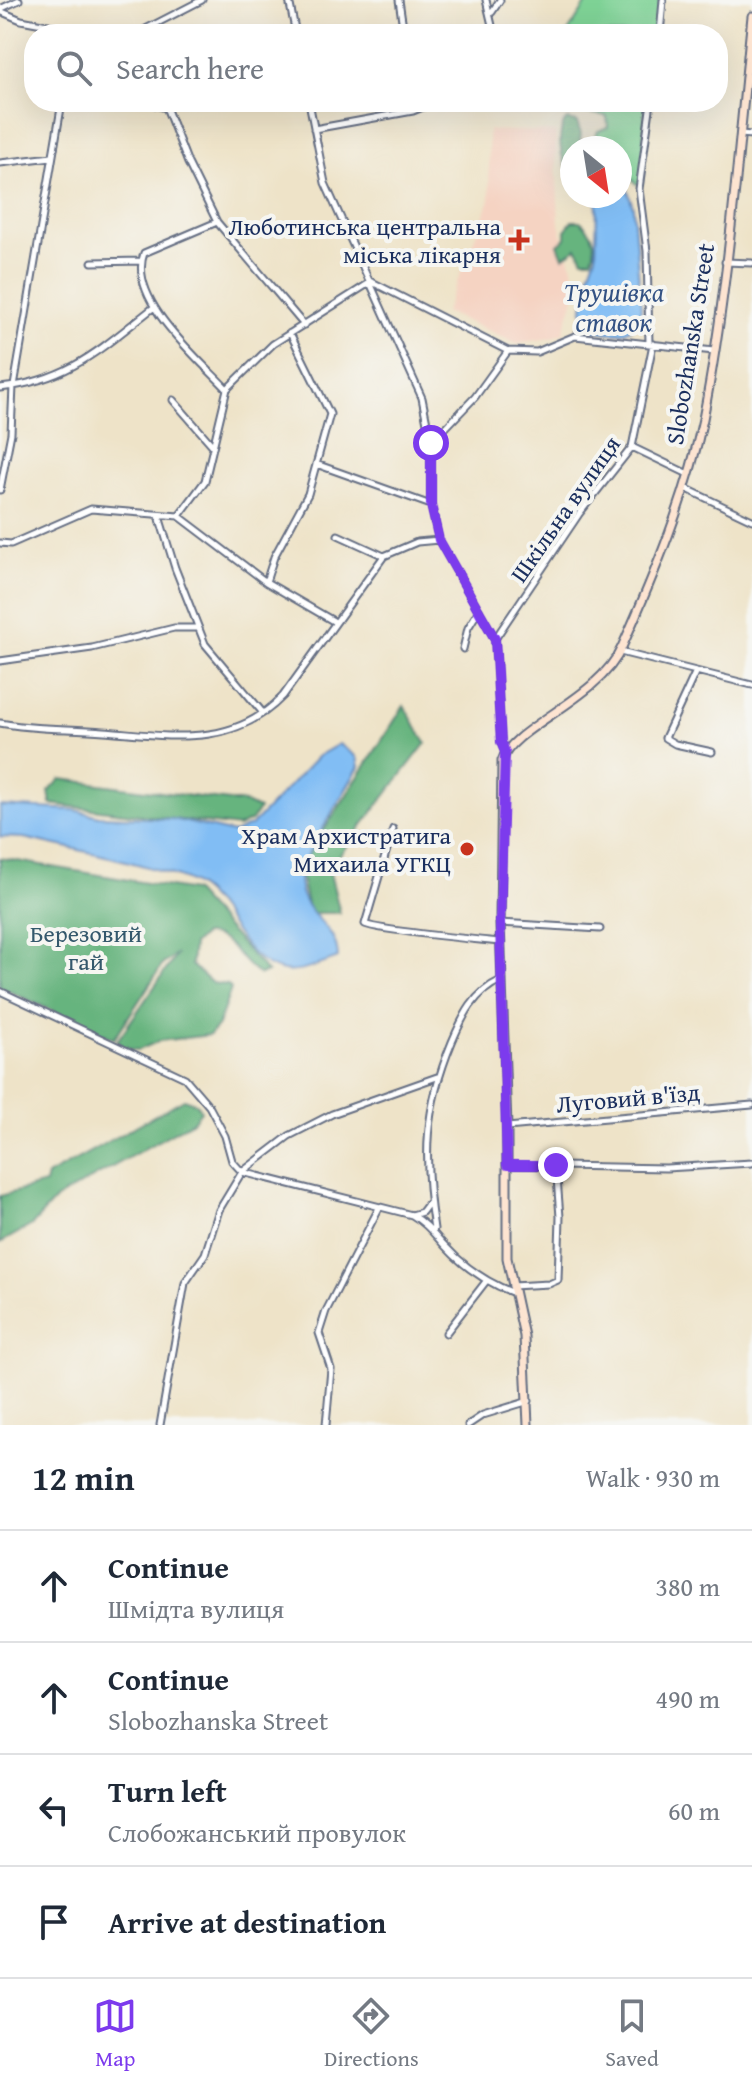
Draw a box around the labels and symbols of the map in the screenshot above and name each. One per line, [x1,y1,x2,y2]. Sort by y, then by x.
north arrow [560,136,632,208]
place label: Люботинська центральна міська лікарня [228,209,502,272]
marker: Люботинська центральна міська лікарня [508,229,530,251]
street label: Slobozhanska Street [657,240,723,447]
water label: Трушівка ставок [564,272,664,341]
route start [413,425,449,461]
street label: Шкільна вулиця [501,429,629,589]
place label: Храм Архистратига Михаила УГКЦ [241,818,452,881]
marker: Храм Архистратига Михаила УГКЦ [458,840,476,858]
park label: Березовий гай [30,916,142,979]
street label: Луговий в'їзд [555,1074,701,1122]
route end [538,1147,574,1183]

